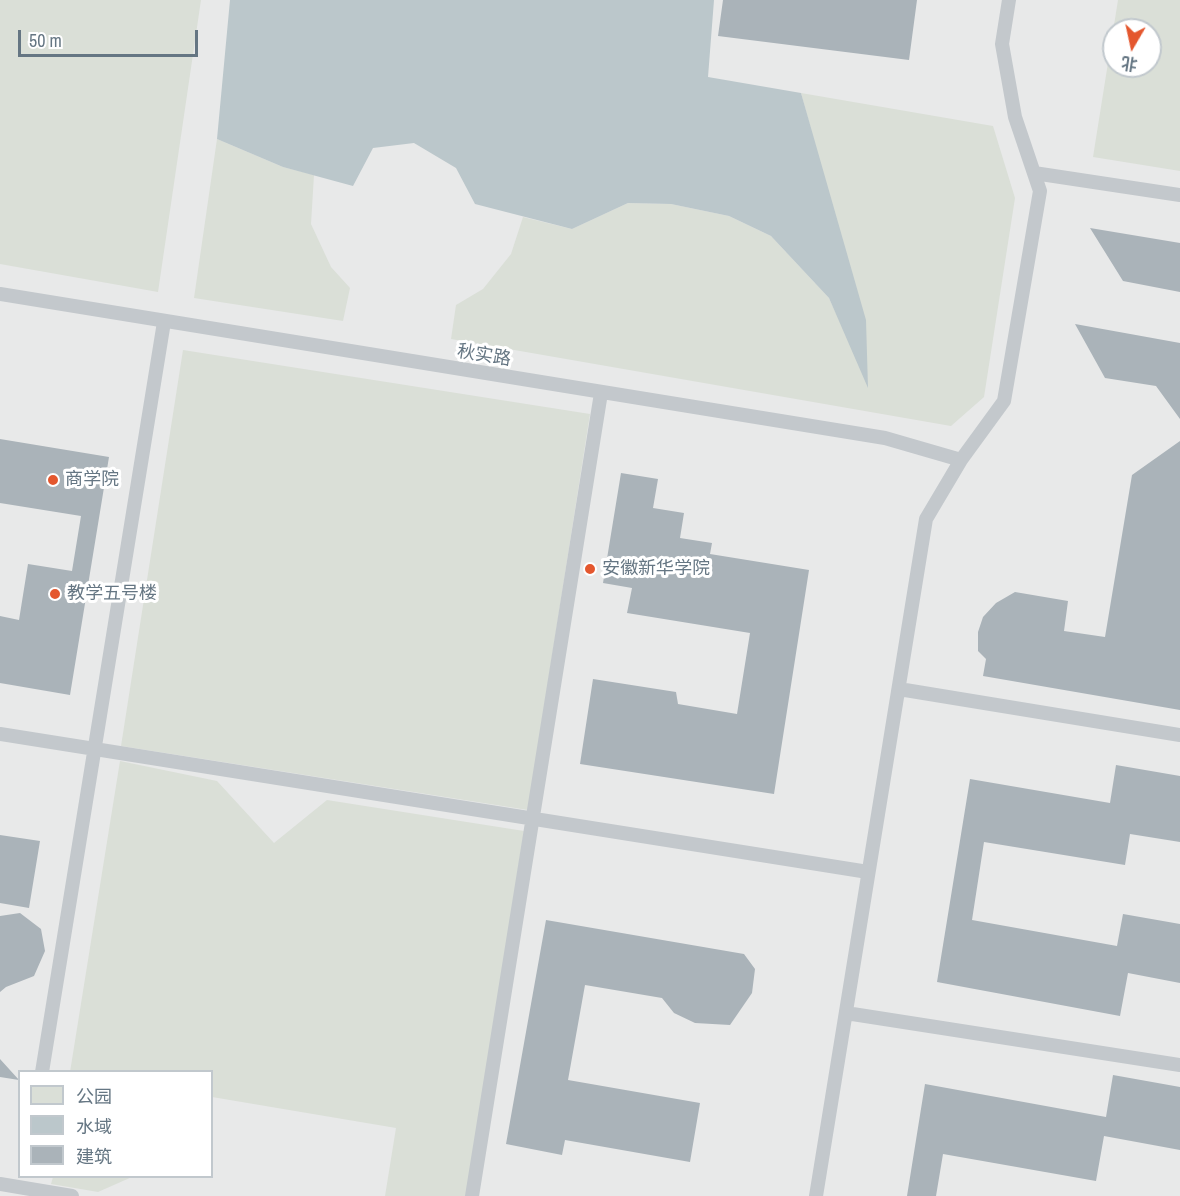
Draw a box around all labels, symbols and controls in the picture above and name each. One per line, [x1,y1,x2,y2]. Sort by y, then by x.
scale bar [21,18,201,56]
north arrow [1102,18,1162,78]
text: 50 m [29,28,62,53]
text: 北 [1120,52,1139,76]
street label: 秋实路 [456,341,512,371]
place label: 商学院 [65,469,119,491]
marker: 商学院 [46,473,60,487]
place label: 安徽新华学院 [602,558,710,580]
marker: 安徽新华学院 [583,562,597,576]
place label: 教学五号楼 [67,583,157,605]
marker: 教学五号楼 [48,587,62,601]
legend [18,1070,213,1178]
text: 公园 [76,1084,112,1109]
text: 水域 [76,1114,112,1139]
text: 建筑 [76,1144,112,1169]

